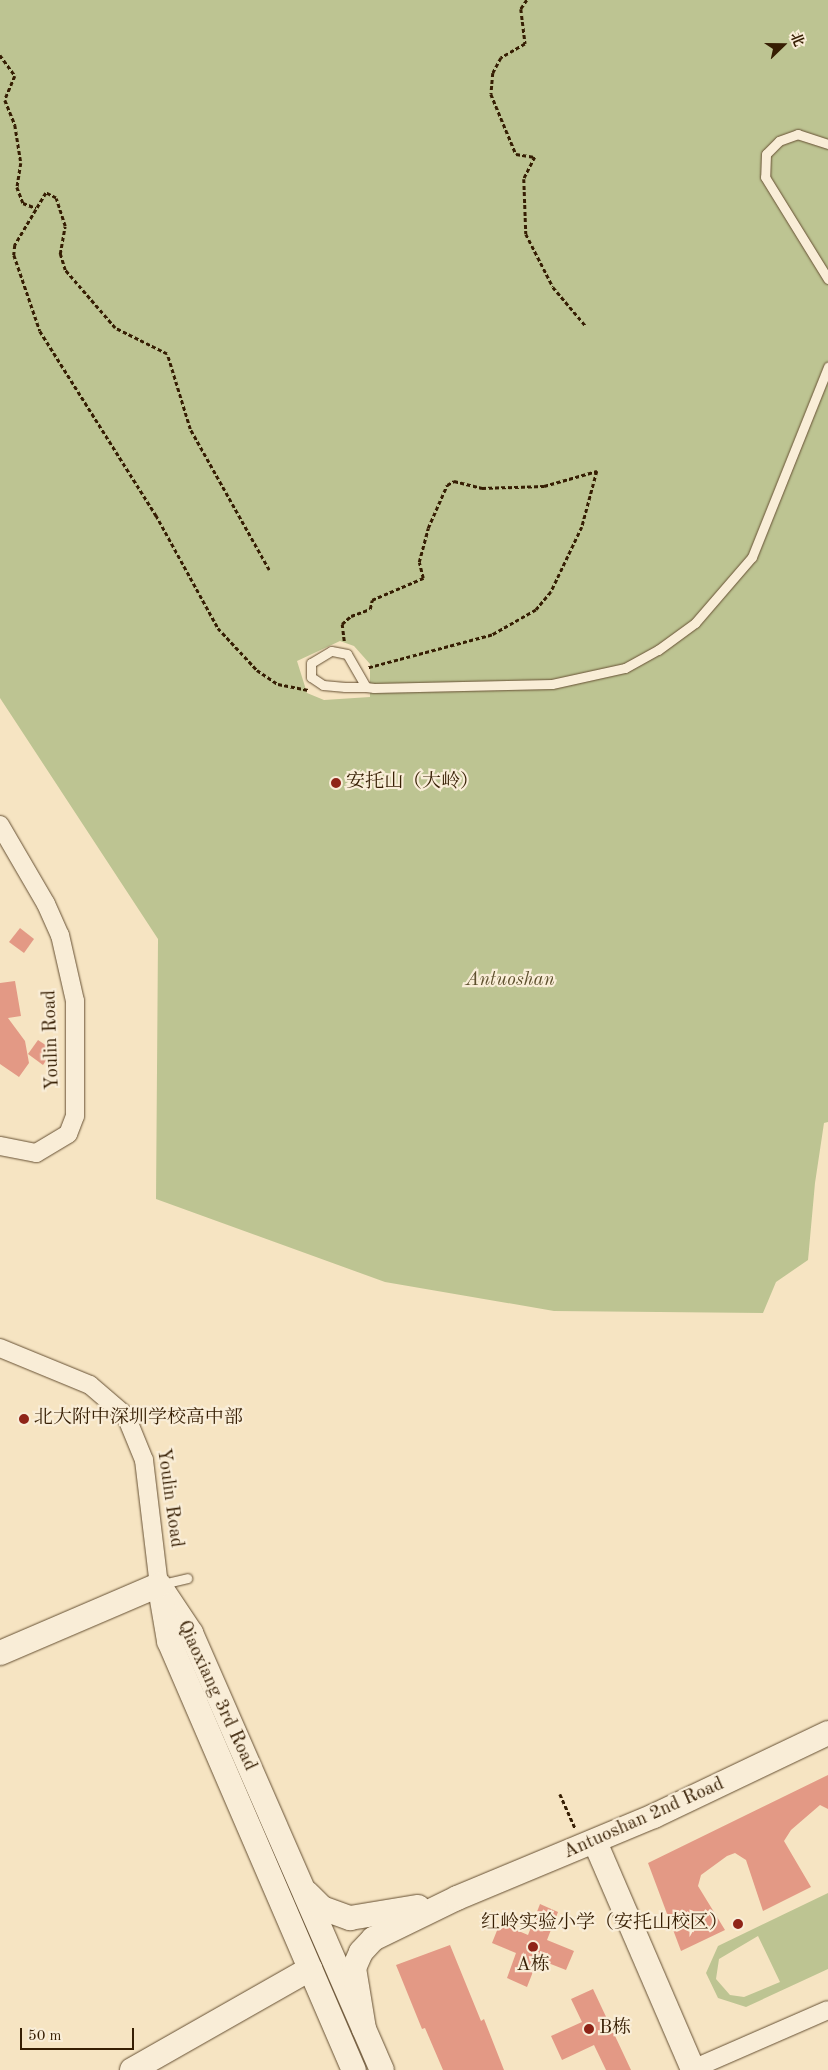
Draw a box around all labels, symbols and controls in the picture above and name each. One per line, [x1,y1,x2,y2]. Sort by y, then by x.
north arrow [758,20,808,70]
text: 北 [788,30,806,48]
place label: 安托山（大岭） [346,772,479,794]
marker: 安托山（大岭） [330,777,342,789]
park label: Antuoshan [465,970,555,992]
street label: Youlin Road [39,990,65,1090]
place label: 北大附中深圳学校高中部 [34,1408,243,1430]
marker: 北大附中深圳学校高中部 [18,1413,30,1425]
street label: Youlin Road [151,1447,187,1549]
street label: Qiaoxiang 3rd Road [171,1617,261,1775]
street label: Antuoshan 2nd Road [560,1773,728,1865]
place label: 红岭实验小学（安托山校区） [481,1913,728,1935]
marker: 红岭实验小学（安托山校区） [732,1918,744,1930]
marker: A栋 [527,1941,539,1953]
place label: A栋 [516,1955,550,1977]
scale bar [22,2018,136,2050]
place label: B栋 [599,2018,631,2040]
marker: B栋 [583,2023,595,2035]
text: 50 m [28,2029,62,2044]

